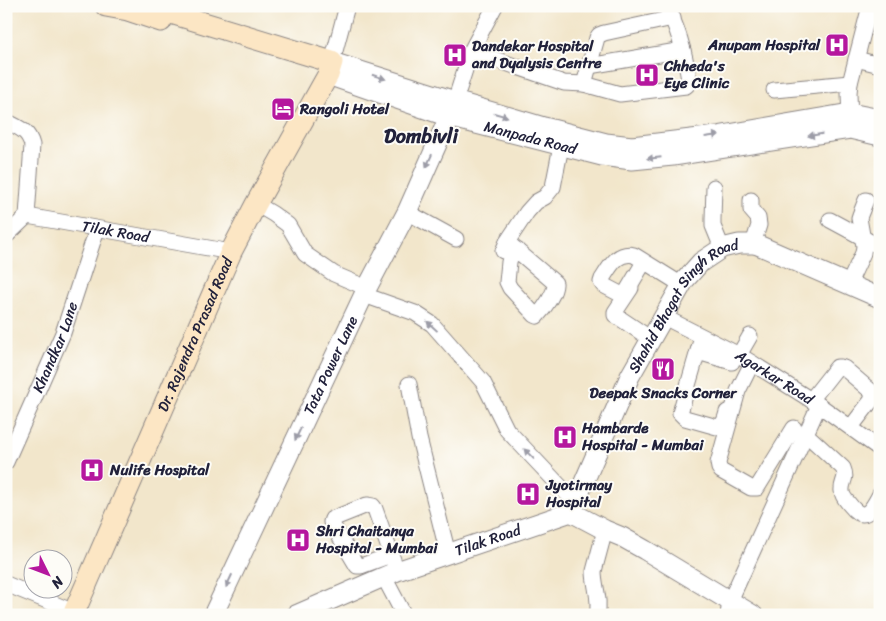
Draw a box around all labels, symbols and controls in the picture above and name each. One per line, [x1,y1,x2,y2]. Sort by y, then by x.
place label: Anupam Hospital [707,32,821,58]
hospital icon: Anupam Hospital [824,32,850,58]
place label: Dandekar Hospital and Dyalysis Centre [471,33,602,76]
hospital icon: Dandekar Hospital and Dyalysis Centre [442,42,468,68]
place label: Chheda's Eye Clinic [663,53,730,96]
hospital icon: Chheda's Eye Clinic [634,62,660,88]
one-way arrow [371,73,386,81]
hotel icon: Rangoli Hotel [270,96,296,122]
place label: Rangoli Hotel [299,96,390,122]
one-way arrow [494,111,509,119]
street label: Manpada Road [481,113,581,162]
district label: Dombivli [384,119,460,154]
one-way arrow [806,131,822,139]
one-way arrow [704,132,720,140]
one-way arrow [425,154,433,168]
one-way arrow [645,154,661,162]
street label: Tilak Road [80,213,153,251]
street label: Shahid Bhagat Singh Road [621,231,742,378]
street label: Dr. Rajendra Prasad Road [150,252,241,416]
street label: Khandkar Lane [25,298,85,397]
street label: Tata Power Lane [296,311,365,419]
one-way arrow [426,320,438,332]
street label: Agarkar Road [729,342,820,412]
restaurant icon: Deepak Snacks Corner [650,356,676,382]
place label: Deepak Snacks Corner [590,380,738,406]
place label: Hambarde Hospital - Mumbai [581,415,704,458]
hospital icon: Hambarde Hospital - Mumbai [552,424,578,450]
one-way arrow [294,427,302,441]
one-way arrow [523,448,535,460]
hospital icon: Nulife Hospital [79,457,105,483]
place label: Nulife Hospital [109,457,210,483]
place label: Jyotirmay Hospital [545,472,613,515]
hospital icon: Jyotirmay Hospital [515,481,541,507]
street label: Tilak Road [451,517,525,563]
place label: Shri Chaitanya Hospital - Mumbai [315,518,438,561]
hospital icon: Shri Chaitanya Hospital - Mumbai [285,527,311,553]
north arrow [22,548,72,598]
text: N [45,570,70,595]
one-way arrow [224,574,232,588]

